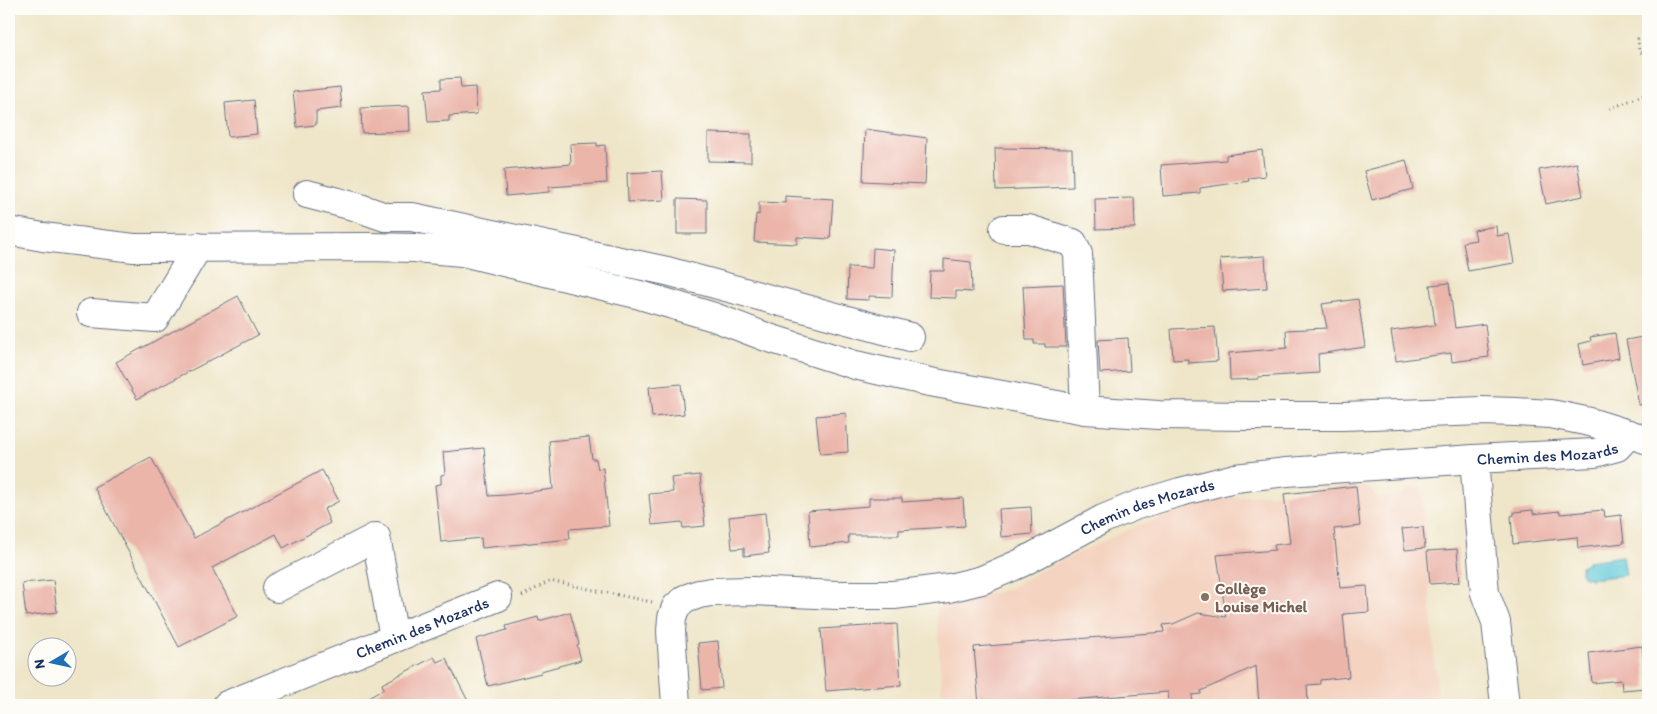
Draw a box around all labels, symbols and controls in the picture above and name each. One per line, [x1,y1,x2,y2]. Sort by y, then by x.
street label: Chemin des Mozards [1476,438,1620,468]
street label: Chemin des Mozards [1077,474,1216,539]
place label: Collège Louise Michel [1215,579,1308,616]
marker: Collège Louise Michel [1199,591,1211,603]
street label: Chemin des Mozards [353,592,491,662]
north arrow [28,636,78,686]
text: N [31,658,49,670]

